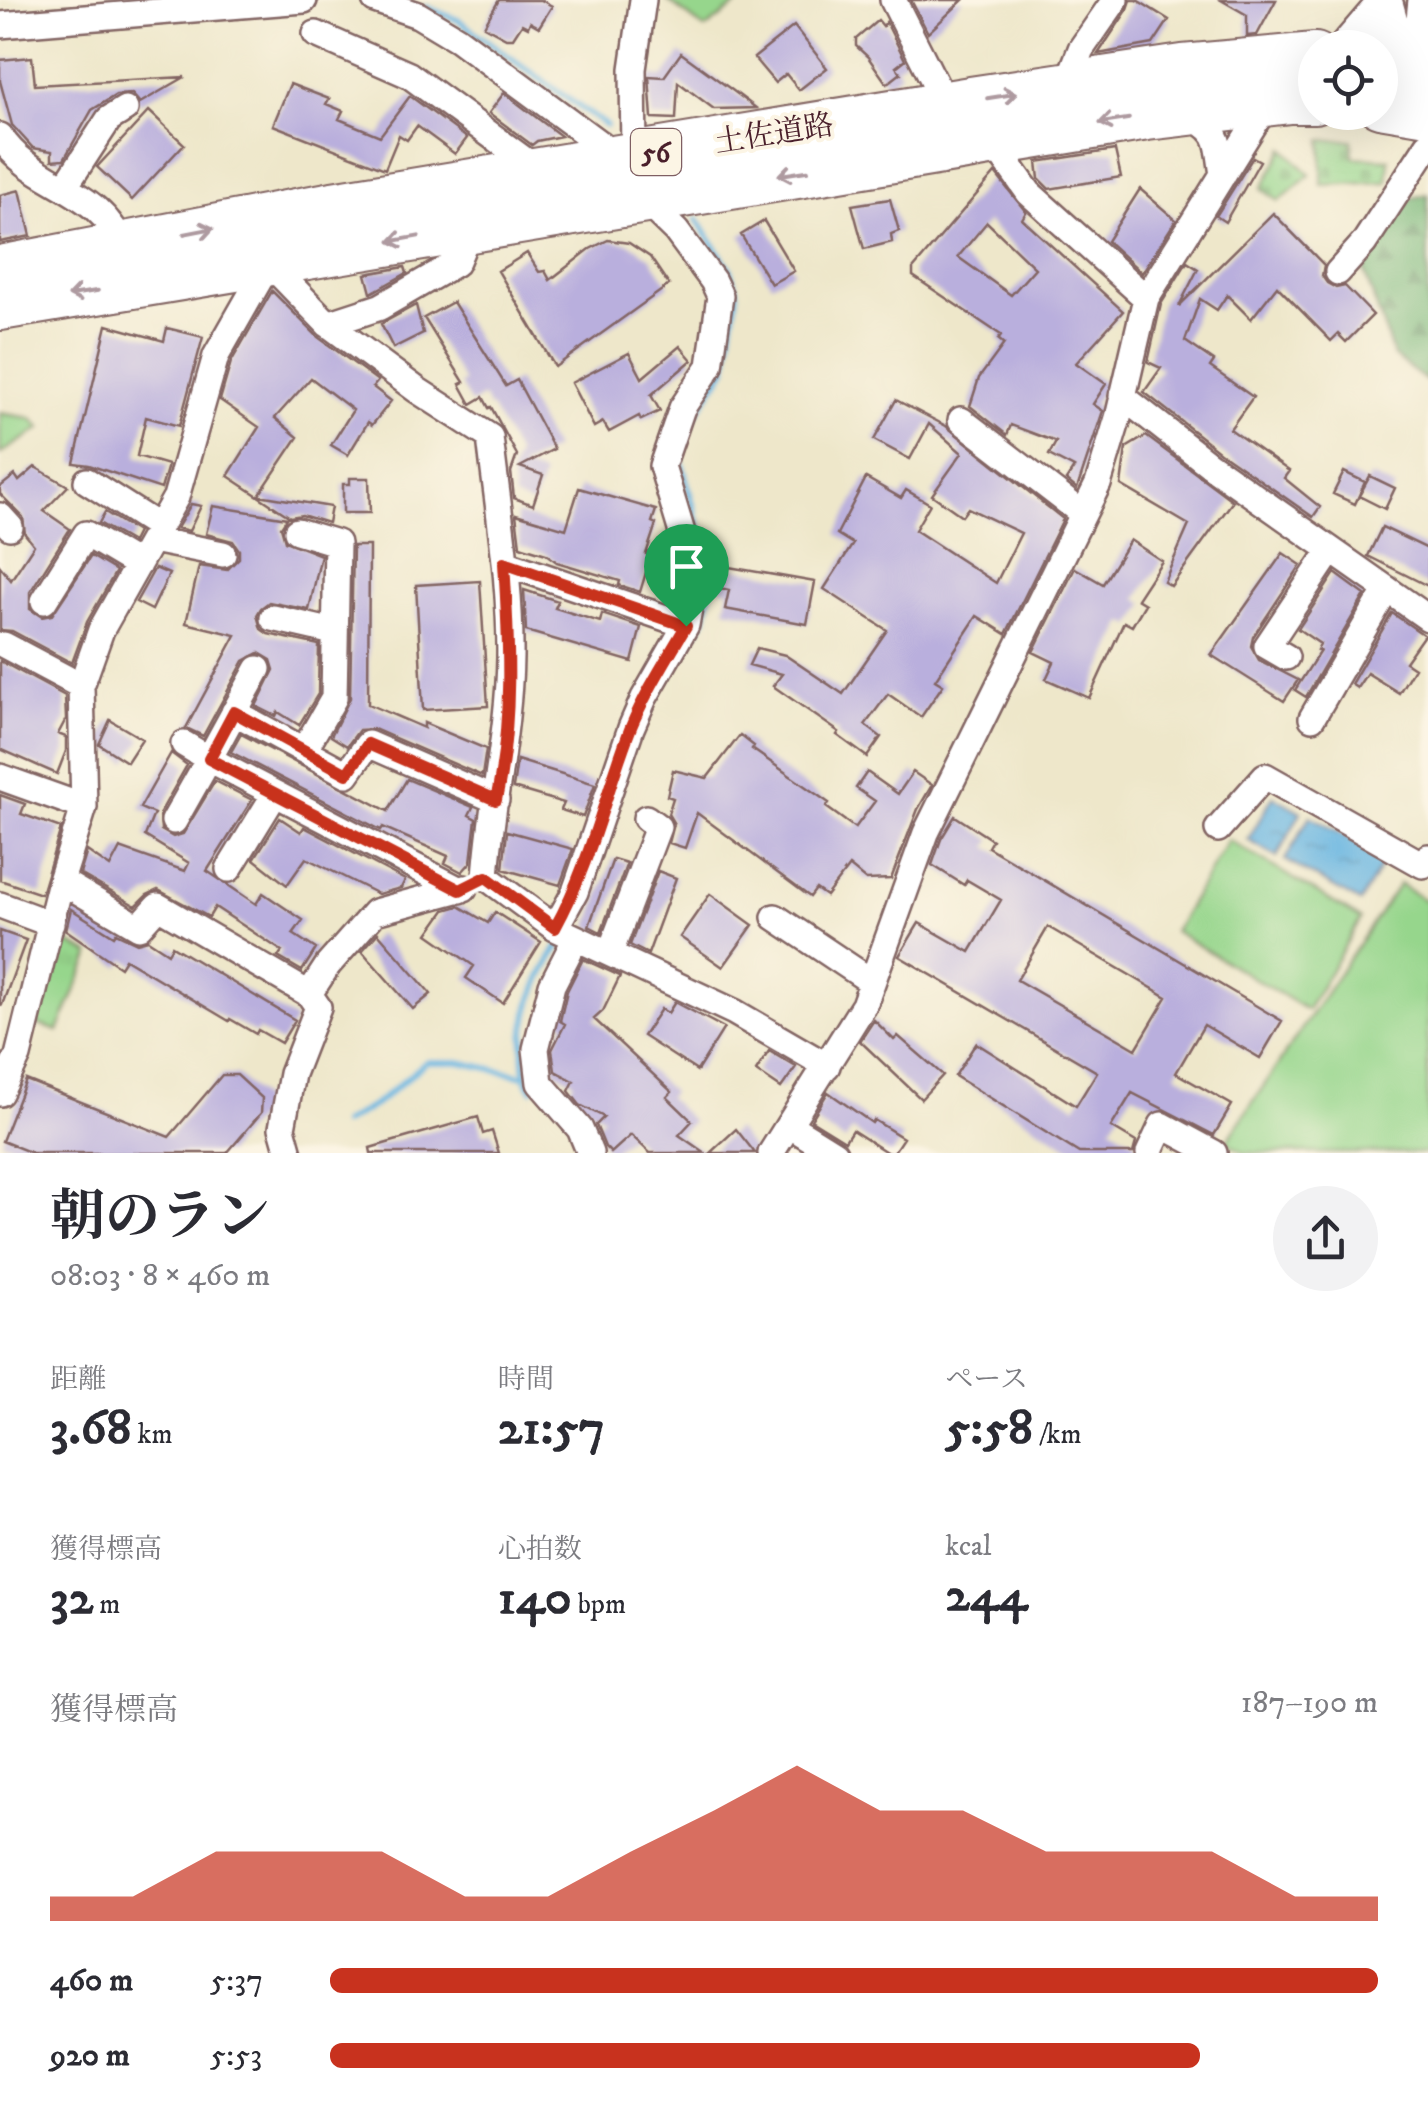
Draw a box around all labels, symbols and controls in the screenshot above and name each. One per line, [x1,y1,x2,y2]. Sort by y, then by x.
map controls [1298,30,1398,130]
button: locate [1298,30,1398,130]
one-way arrow [986,86,1018,104]
street label: 土佐道路 [712,107,836,162]
one-way arrow [1098,113,1131,131]
road number: 56 [631,129,681,175]
one-way arrow [777,164,810,183]
one-way arrow [182,221,215,240]
one-way arrow [388,230,420,249]
one-way arrow [68,284,100,303]
pin [644,524,729,627]
icon: arrive [659,539,714,594]
text: 朝のラン [50,1184,270,1253]
button: share [1273,1186,1378,1291]
text: 08:03 · 8 × 460 m [50,1256,270,1296]
text: 距離 [50,1362,106,1397]
text: 時間 [498,1362,554,1397]
text: ペース [945,1362,1028,1397]
text: 3.68 [50,1397,132,1460]
text: 21:57 [498,1397,605,1460]
text: 5:58 [945,1397,1033,1460]
text: km [132,1417,172,1452]
text: /km [1033,1417,1082,1452]
text: kcal [945,1529,991,1564]
text: 獲得標高 [50,1532,162,1567]
text: 心拍数 [498,1532,582,1567]
text: 244 [945,1564,1027,1627]
text: 32 [50,1567,93,1630]
text: 140 [498,1567,572,1630]
text: m [93,1587,120,1622]
text: bpm [572,1587,626,1622]
text: 187–190 m [1241,1683,1378,1723]
text: 獲得標高 [50,1691,178,1731]
text: 460 m [50,1961,133,2001]
text: 5:37 [210,1961,263,2001]
text: 920 m [50,2036,130,2076]
text: 5:53 [210,2036,262,2076]

